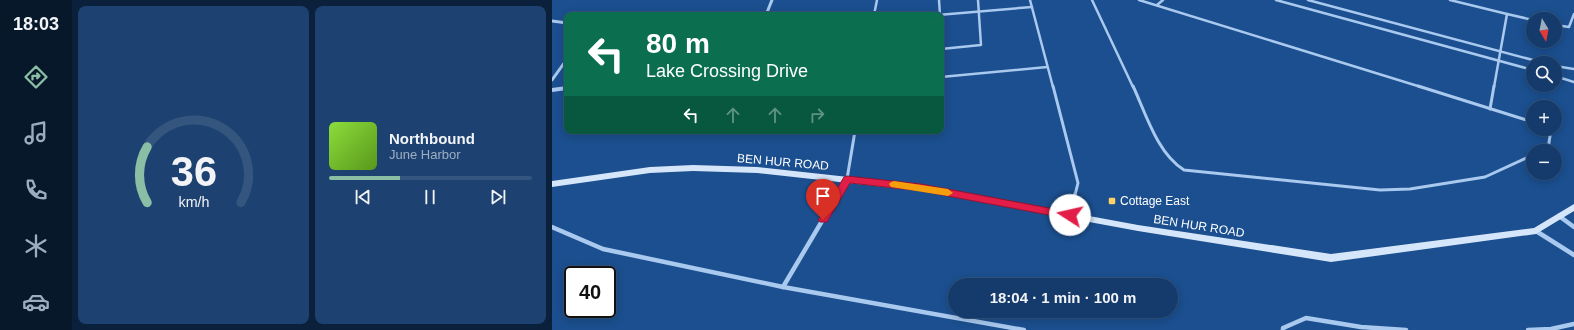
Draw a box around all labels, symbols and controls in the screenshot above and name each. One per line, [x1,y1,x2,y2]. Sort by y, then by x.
north arrow [1526,12,1562,48]
map controls [1526,12,1562,180]
text: 18:03 [13,14,59,34]
icon: left [580,28,632,80]
text: 80 m [646,28,710,59]
button: search [1526,56,1562,92]
text: Lake Crossing Drive [646,61,808,81]
icon: directions [22,63,50,91]
button: + [1526,100,1562,136]
icon: left [680,104,702,126]
icon: ahead [722,104,744,126]
icon: ahead [764,104,786,126]
icon: right [806,104,828,126]
icon: music [22,119,50,147]
text: Northbound [389,130,475,147]
button: − [1526,144,1562,180]
text: June Harbor [389,147,461,162]
text: 36 [170,148,217,195]
street label: BEN HUR ROAD [737,151,830,173]
icon: phone [22,176,50,204]
pin [806,179,840,220]
icon: arrive [812,185,834,207]
icon: previous [352,186,374,208]
icon: pause [419,186,441,208]
icon: next [487,186,509,208]
text: km/h [178,194,209,210]
position arrow [1049,194,1091,236]
place label: Cottage East [1120,194,1190,208]
marker: Cottage East [1107,196,1117,206]
street label: BEN HUR ROAD [1152,212,1246,240]
icon: climate [22,232,50,260]
speed limit sign: 40 [564,266,616,318]
icon: car [22,288,50,316]
text: 18:04 · 1 min · 100 m [990,289,1136,306]

